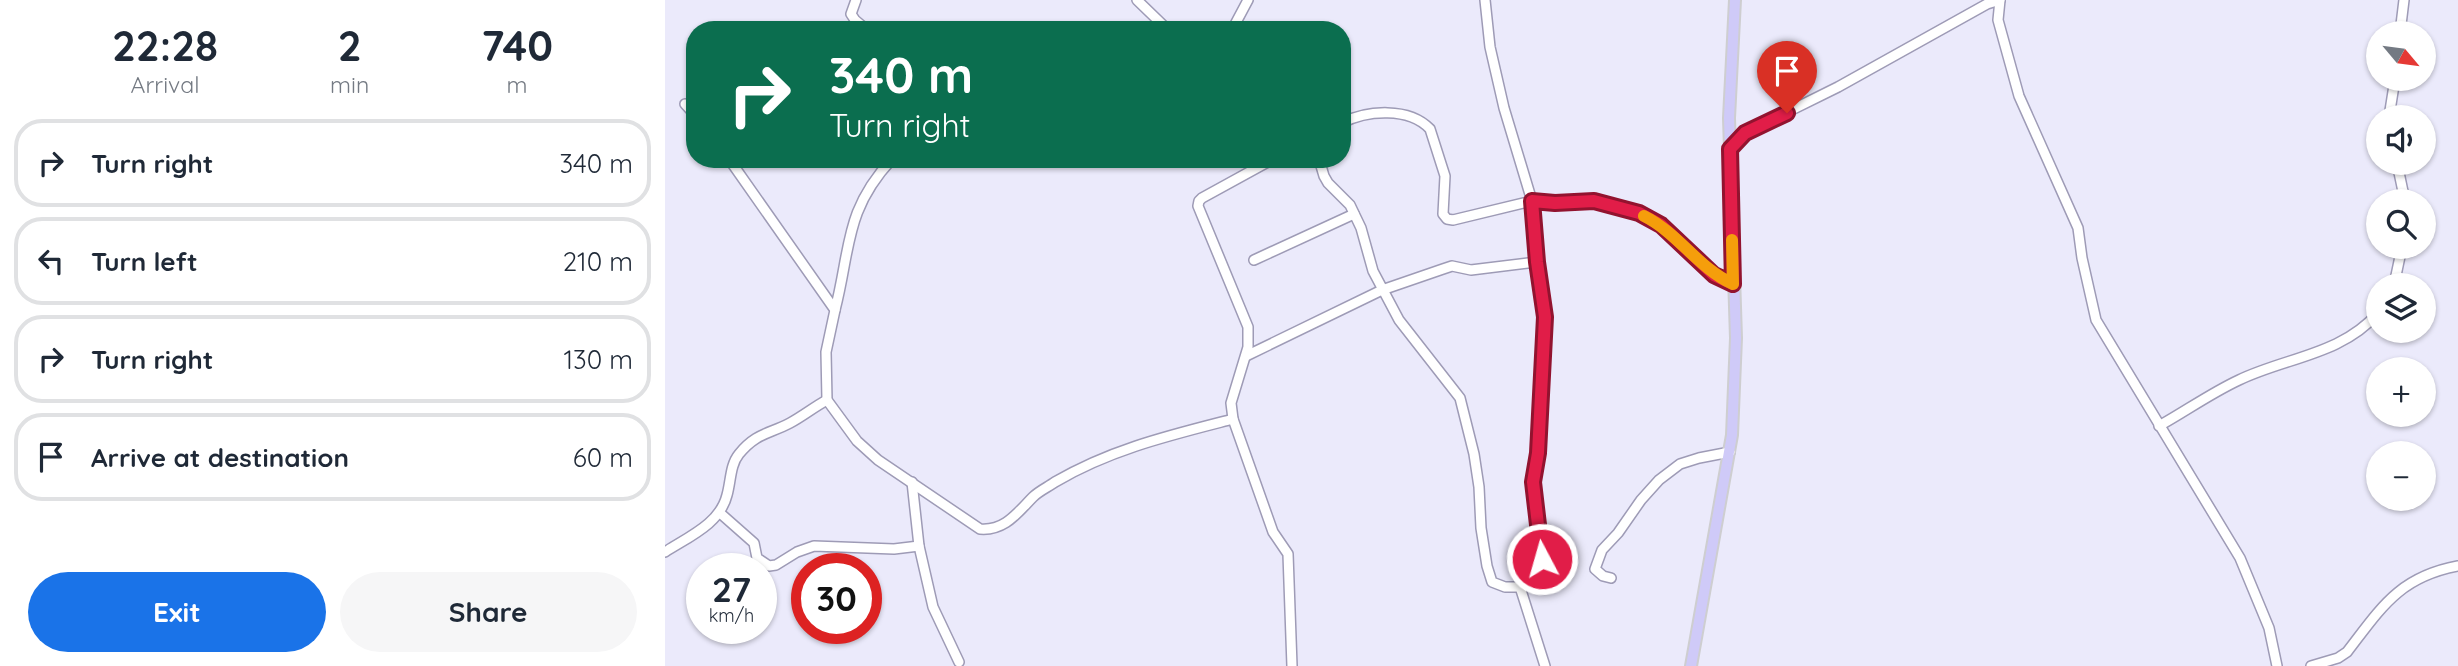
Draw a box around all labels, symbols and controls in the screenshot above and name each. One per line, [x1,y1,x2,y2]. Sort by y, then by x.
text: 22:28 [112,19,218,72]
text: 2 [338,19,362,72]
text: 740 [481,19,553,72]
north arrow [2366,21,2436,91]
map controls [2366,21,2436,511]
pin [1757,41,1817,113]
text: 340 m [829,44,973,105]
icon: right [714,49,805,140]
icon: arrive [1768,52,1806,90]
text: Arrival [131,70,199,99]
text: min [330,70,369,99]
text: m [507,70,528,99]
text: Turn right [829,105,970,145]
button: sound [2366,105,2436,175]
icon: right [32,144,70,182]
text: Turn right [91,147,213,180]
text: 340 m [559,147,633,180]
button: search [2366,189,2436,259]
icon: left [32,242,70,280]
text: Turn left [91,245,198,278]
text: 210 m [563,245,633,278]
button: layers [2366,273,2436,343]
icon: right [32,340,70,378]
text: Turn right [91,343,213,376]
text: 130 m [563,343,633,376]
button: + [2366,357,2436,427]
icon: arrive [32,438,70,476]
text: Arrive at destination [91,441,349,474]
text: 60 m [573,441,633,474]
button: − [2366,441,2436,511]
position arrow [1505,522,1579,596]
speed limit sign: 30 [791,553,882,644]
text: 27 [712,567,751,611]
button: Exit [28,572,326,652]
button: Share [340,572,637,652]
text: km/h [709,604,754,627]

